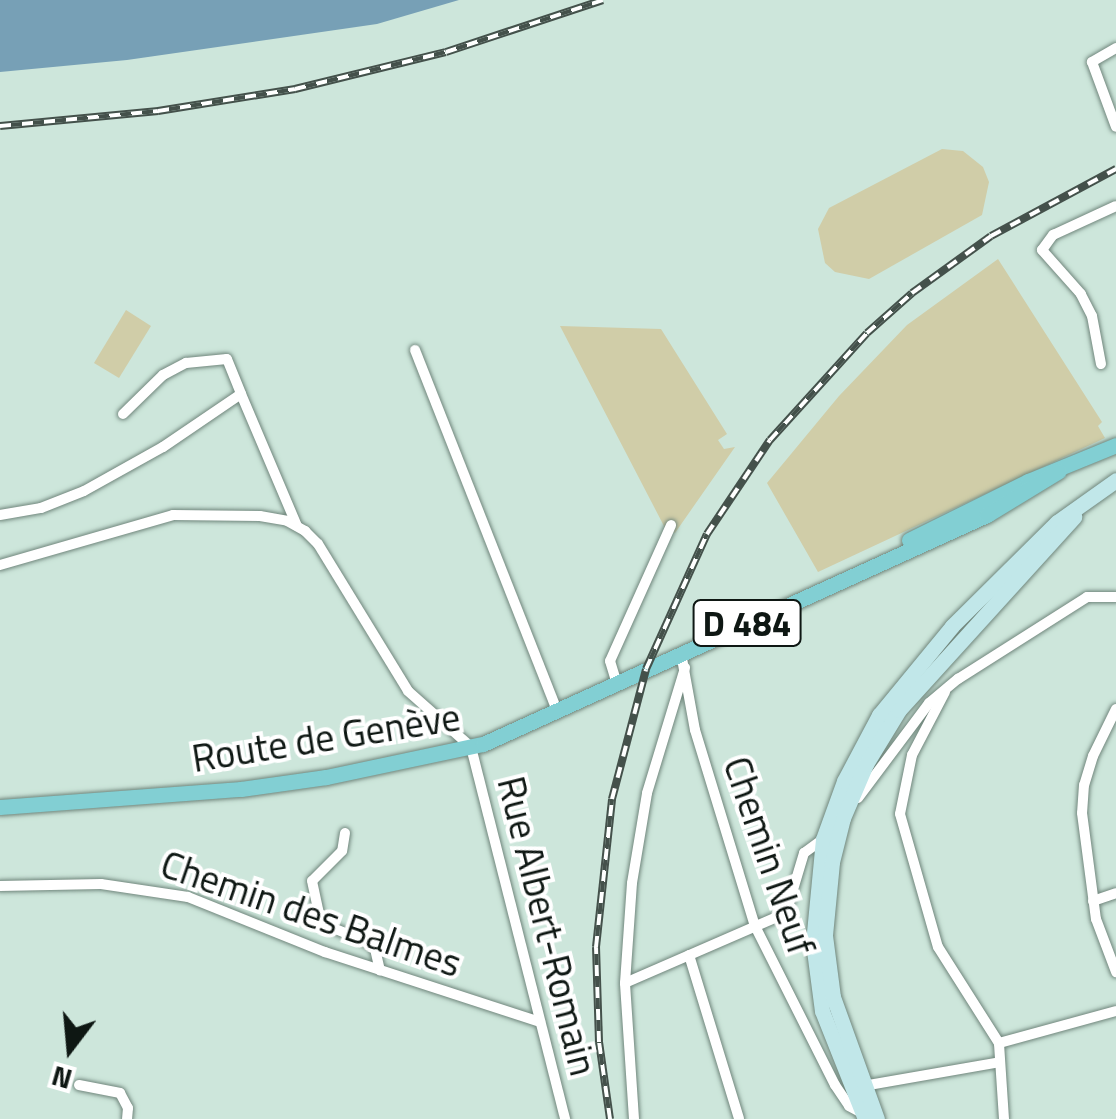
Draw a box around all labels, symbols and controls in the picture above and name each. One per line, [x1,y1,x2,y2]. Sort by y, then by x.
road number: D 484 [692,593,802,653]
street label: Route de Genève [189,694,463,782]
street label: Chemin Neuf [714,751,824,961]
street label: Rue Albert-Romain [488,772,606,1080]
street label: Chemin des Balmes [155,841,467,987]
north arrow [20,999,120,1099]
text: N [46,1055,77,1102]

